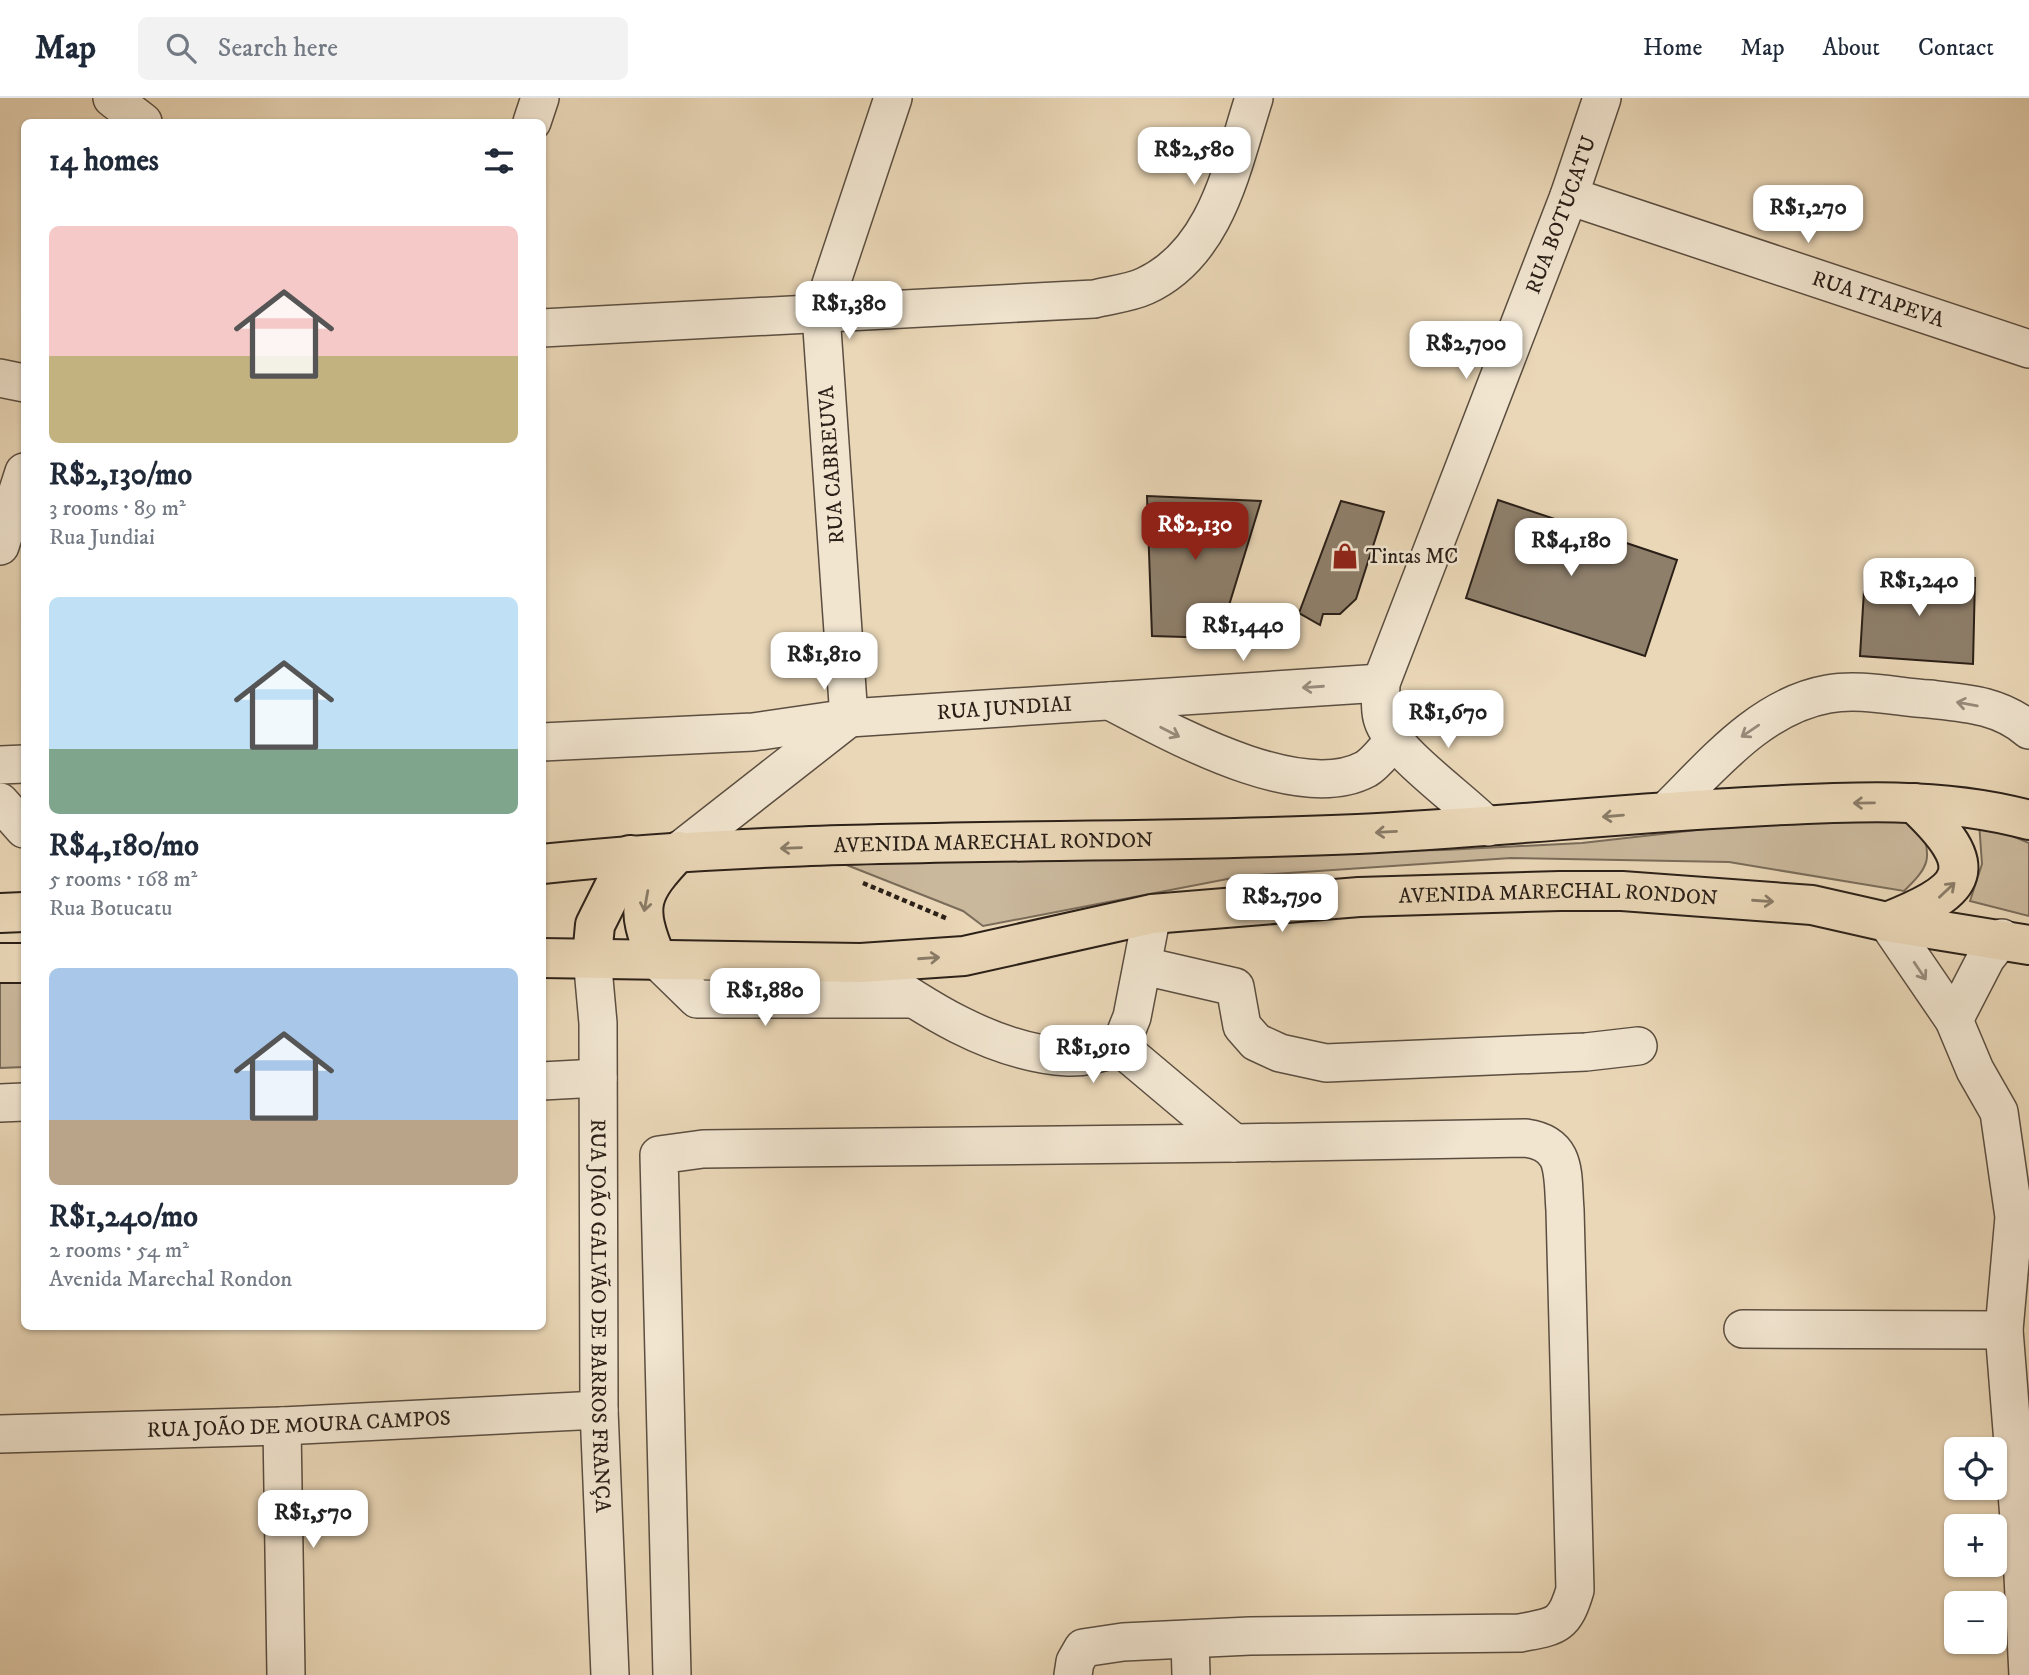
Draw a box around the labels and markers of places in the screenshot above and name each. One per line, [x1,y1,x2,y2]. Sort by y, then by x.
pin: R$2,580 [1129,127,1259,187]
pin: R$1,270 [1743,186,1873,245]
pin: R$1,380 [784,282,914,341]
pin: R$2,700 [1401,322,1531,381]
pin: R$2,130 [1130,503,1260,562]
pin: R$4,180 [1506,518,1636,578]
shop icon: Tintas MC [1330,541,1360,571]
place label: Tintas MC [1366,544,1458,570]
pin: R$1,240 [1854,559,1984,618]
pin: R$1,440 [1178,603,1308,663]
pin: R$1,810 [759,632,889,692]
pin: R$1,670 [1383,690,1513,750]
pin: R$2,790 [1217,874,1347,934]
pin: R$1,880 [700,968,830,1028]
pin: R$1,910 [1028,1026,1158,1085]
pin: R$1,570 [248,1490,378,1550]

